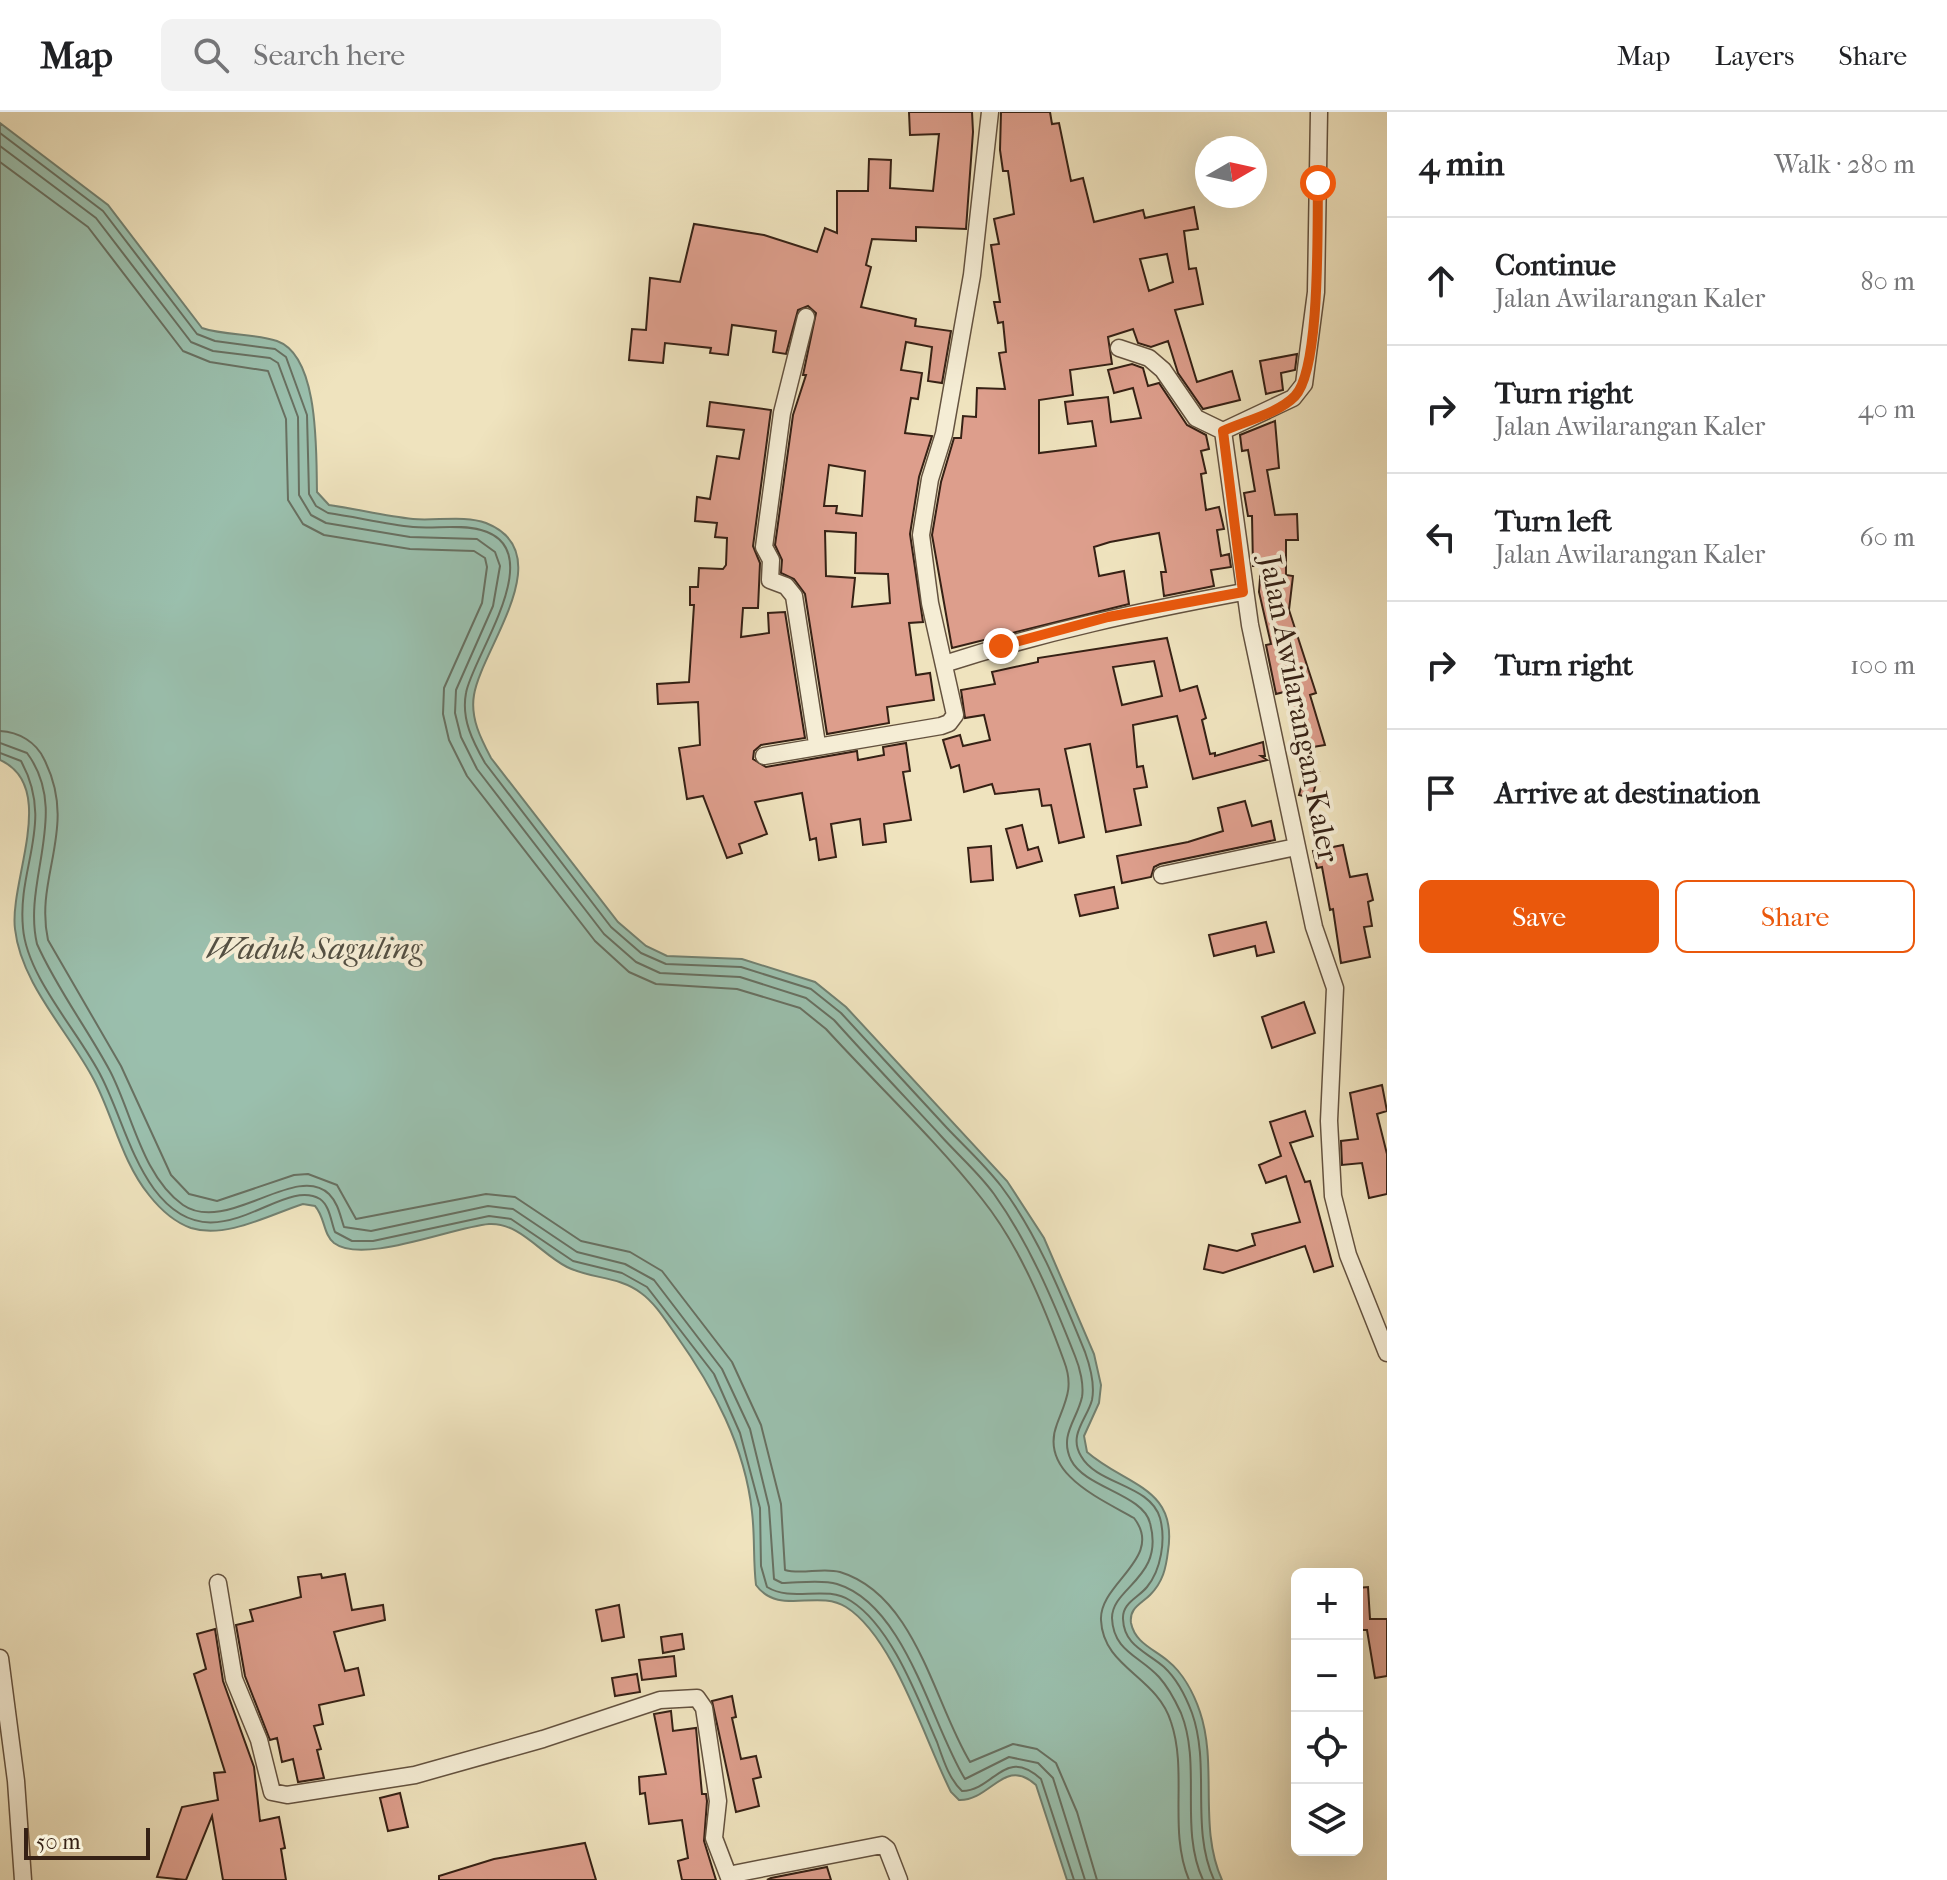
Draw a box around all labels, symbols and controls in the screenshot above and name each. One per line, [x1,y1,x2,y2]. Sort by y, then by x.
search box [161,19,721,91]
text: Map [40,33,113,78]
icon: search [189,33,233,77]
text: Search here [253,38,405,73]
text: Map [1617,39,1670,72]
text: Layers [1714,39,1794,72]
text: Share [1838,39,1907,72]
north arrow [1195,136,1267,208]
text: 4 min [1419,144,1504,184]
text: Walk · 280 m [1774,149,1915,180]
route start [1300,165,1336,201]
text: Continue [1495,248,1616,283]
icon: ahead [1419,259,1463,303]
text: 80 m [1860,266,1915,297]
text: Jalan Awilarangan Kaler [1495,283,1765,314]
text: Turn right [1495,376,1633,411]
icon: right [1419,387,1463,431]
text: 40 m [1858,394,1915,425]
text: Jalan Awilarangan Kaler [1495,411,1765,442]
text: Turn left [1495,504,1612,539]
icon: left [1419,515,1463,559]
text: 60 m [1859,522,1915,553]
text: Jalan Awilarangan Kaler [1495,539,1765,570]
street label: Jalan Awilarangan Kaler [1252,551,1346,866]
route end [983,628,1019,664]
icon: right [1419,643,1463,687]
text: Turn right [1495,648,1633,683]
text: 100 m [1850,650,1915,681]
icon: arrive [1419,771,1463,815]
text: Arrive at destination [1495,776,1760,811]
button: Save [1419,880,1659,953]
button: Share [1675,880,1915,953]
water label: Waduk Saguling [206,930,424,967]
map controls [1291,1568,1363,1856]
button: + [1291,1568,1363,1640]
button: − [1291,1640,1363,1712]
button: locate [1291,1712,1363,1784]
button: layers [1291,1784,1363,1856]
scale bar [24,1824,150,1860]
text: 50 m [36,1829,81,1855]

